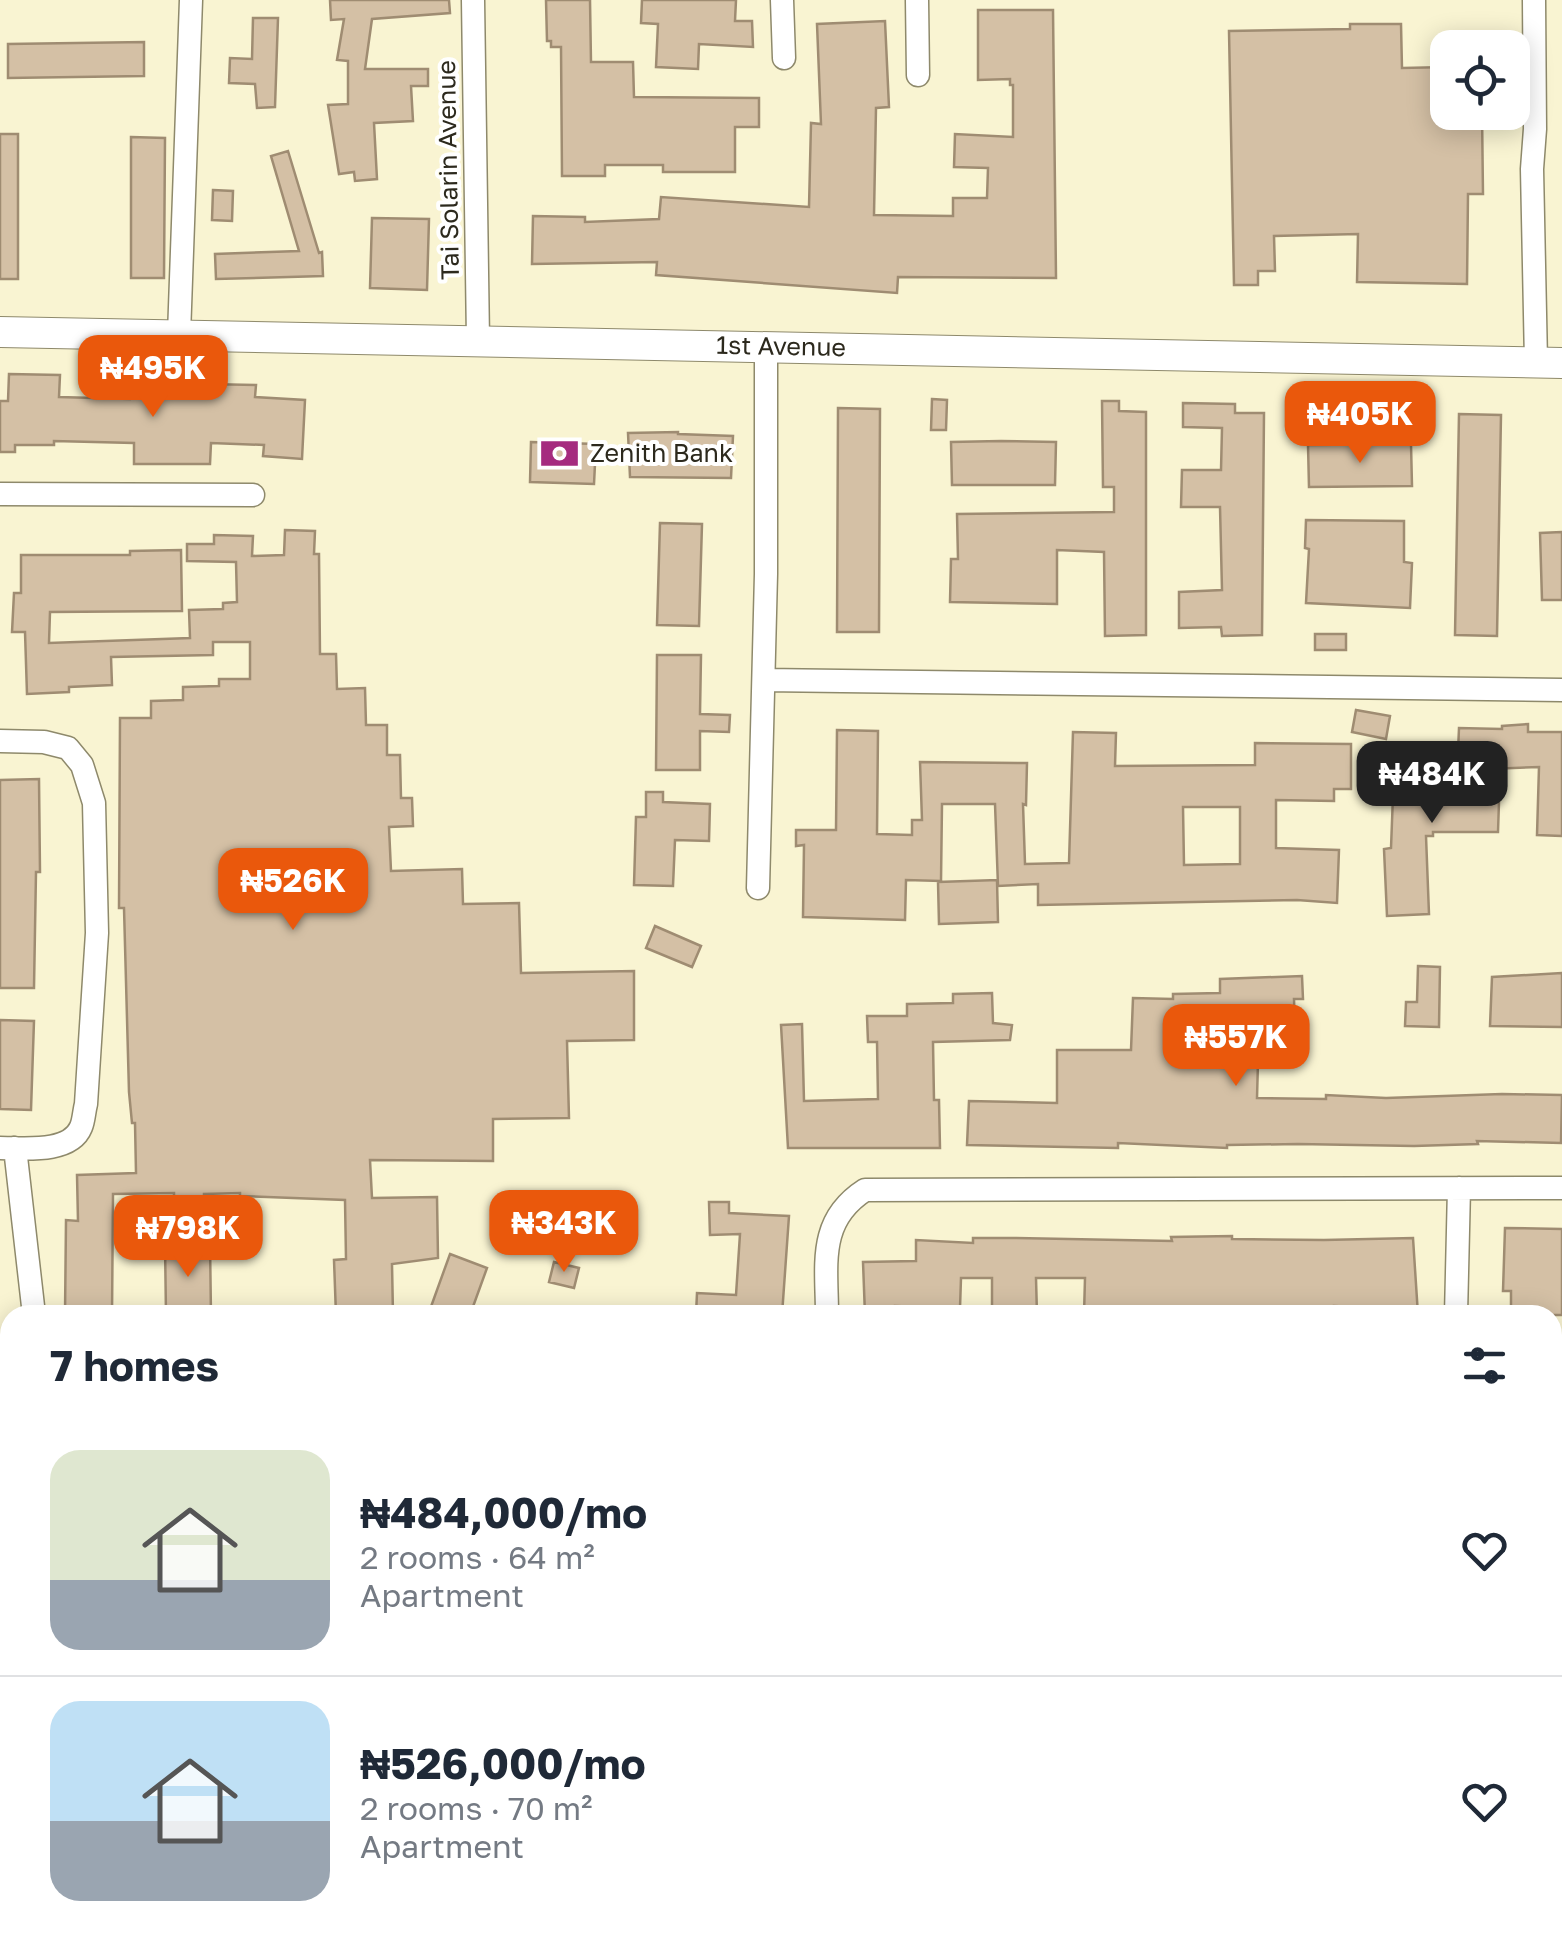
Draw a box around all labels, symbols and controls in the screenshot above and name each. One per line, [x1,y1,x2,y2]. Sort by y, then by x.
map controls [1430,30,1530,130]
button: locate [1430,30,1530,130]
street label: Tai Solarin Avenue [430,60,465,280]
street label: 1st Avenue [716,329,846,362]
pin: ₦495K [83,335,223,420]
text: ₦495K [100,348,206,386]
pin: ₦405K [1290,381,1430,466]
text: ₦405K [1307,394,1413,432]
bank icon: Zenith Bank [539,432,581,474]
place label: Zenith Bank [590,437,733,468]
pin: ₦484K [1362,741,1502,826]
text: ₦484K [1379,754,1485,792]
pin: ₦526K [223,848,363,933]
text: ₦526K [240,861,346,899]
pin: ₦557K [1166,1004,1306,1089]
text: ₦557K [1185,1017,1287,1055]
pin: ₦343K [494,1190,634,1275]
pin: ₦798K [118,1195,258,1280]
text: ₦343K [511,1203,617,1241]
text: ₦798K [136,1208,240,1246]
icon: filters [1457,1338,1512,1393]
text: 7 homes [50,1340,219,1390]
text: ₦484,000/mo [360,1487,647,1537]
icon: home [130,1490,250,1610]
icon: heart [1457,1523,1512,1578]
text: 2 rooms · 64 m² [360,1538,595,1576]
text: Apartment [360,1576,524,1614]
text: ₦526,000/mo [360,1738,646,1788]
icon: home [130,1741,250,1861]
icon: heart [1457,1774,1512,1829]
text: 2 rooms · 70 m² [360,1789,593,1827]
text: Apartment [360,1827,524,1865]

